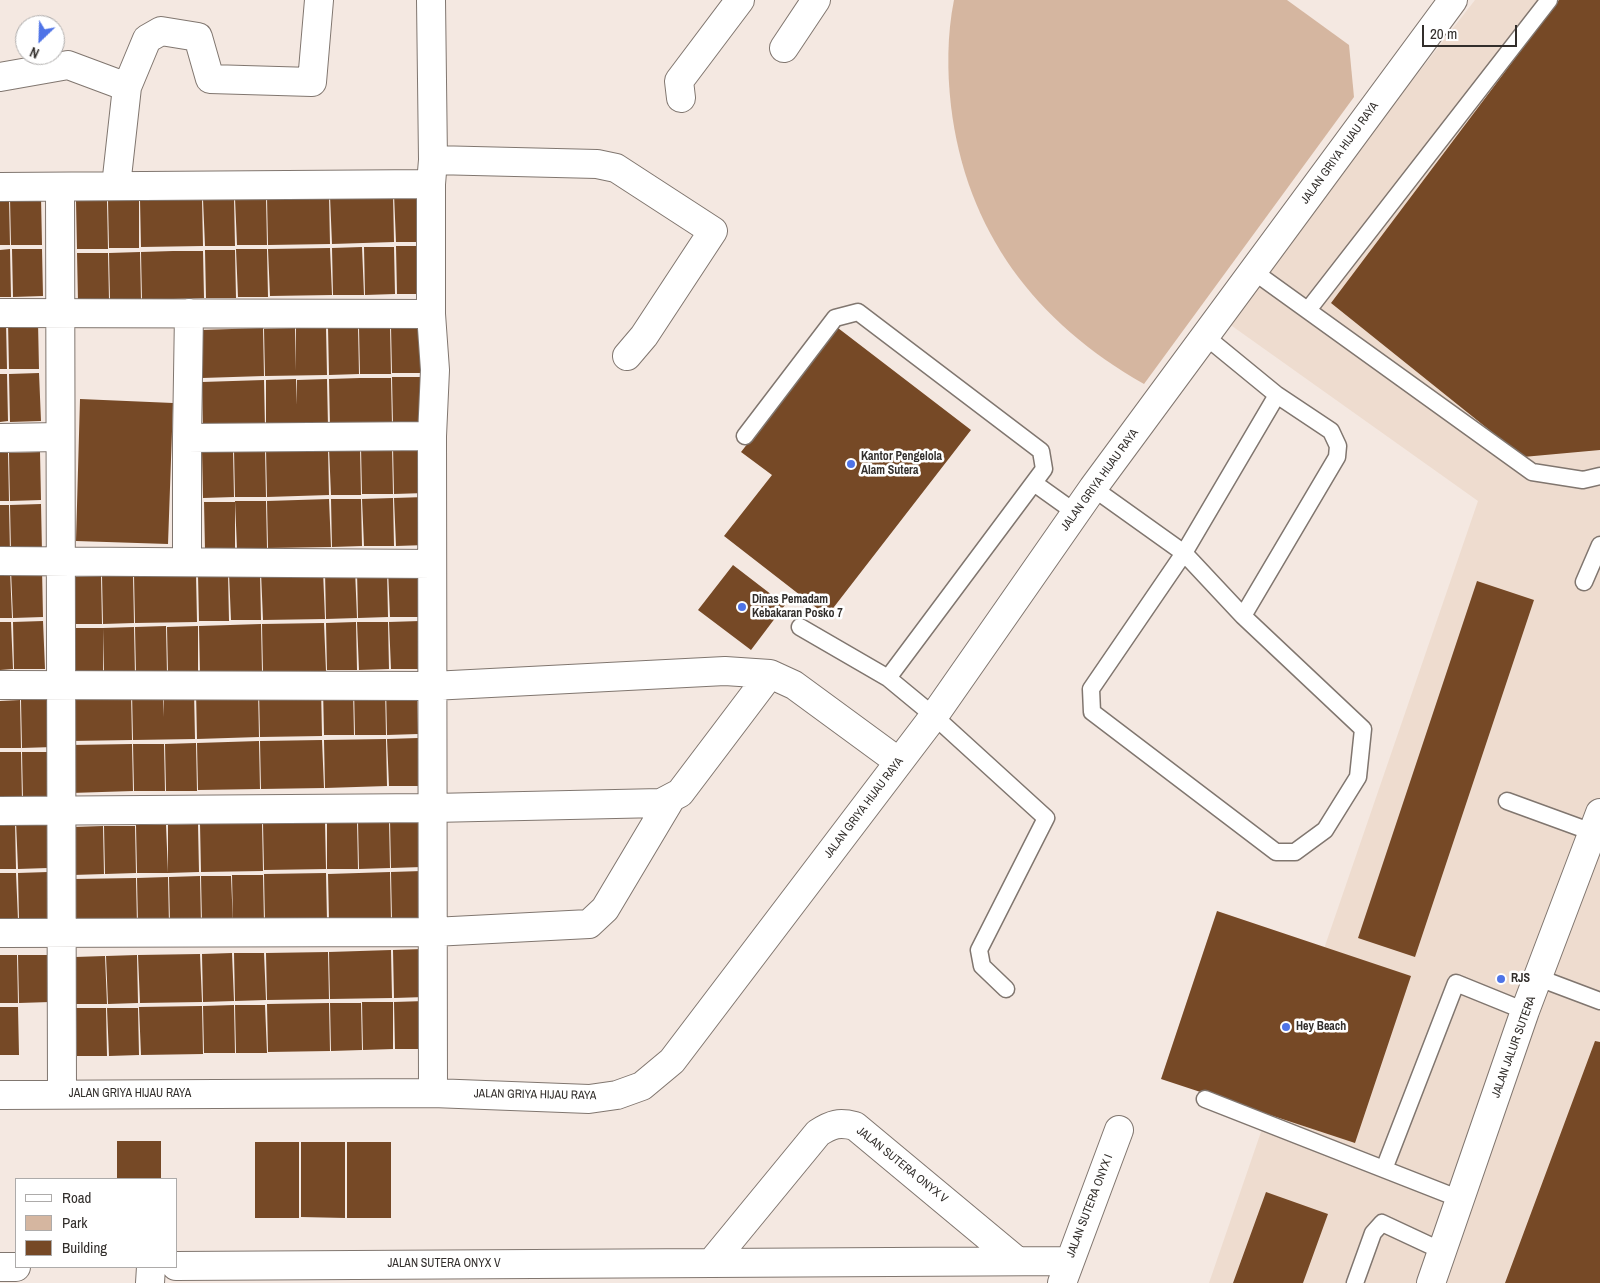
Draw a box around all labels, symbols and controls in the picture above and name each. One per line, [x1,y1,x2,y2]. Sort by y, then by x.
north arrow [15,15,65,65]
scale bar [1425,15,1520,47]
text: 20 m [1430,23,1457,44]
text: N [27,43,42,63]
street label: JALAN GRIYA HIJAU RAYA [1298,99,1382,207]
street label: JALAN GRIYA HIJAU RAYA [1058,426,1142,534]
place label: Kantor Pengelola Alam Sutera [861,450,942,478]
marker: Kantor Pengelola Alam Sutera [845,458,857,470]
place label: Dinas Pemadam Kebakaran Posko 7 [752,593,843,621]
marker: Dinas Pemadam Kebakaran Posko 7 [736,601,748,613]
street label: JALAN GRIYA HIJAU RAYA [821,755,907,861]
place label: RJS [1511,972,1530,986]
marker: RJS [1495,973,1507,985]
street label: JALAN JALUR SUTERA [1489,994,1539,1100]
place label: Hey Beach [1296,1020,1346,1034]
marker: Hey Beach [1280,1021,1292,1033]
street label: JALAN GRIYA HIJAU RAYA [69,1087,191,1101]
street label: JALAN GRIYA HIJAU RAYA [474,1087,596,1103]
street label: JALAN SUTERA ONYX V [853,1124,951,1206]
street label: JALAN SUTERA ONYX I [1064,1152,1116,1260]
legend [15,1178,178,1268]
text: Road [62,1187,91,1208]
text: Park [62,1212,87,1233]
text: Building [62,1237,107,1258]
street label: JALAN SUTERA ONYX V [387,1257,501,1271]

